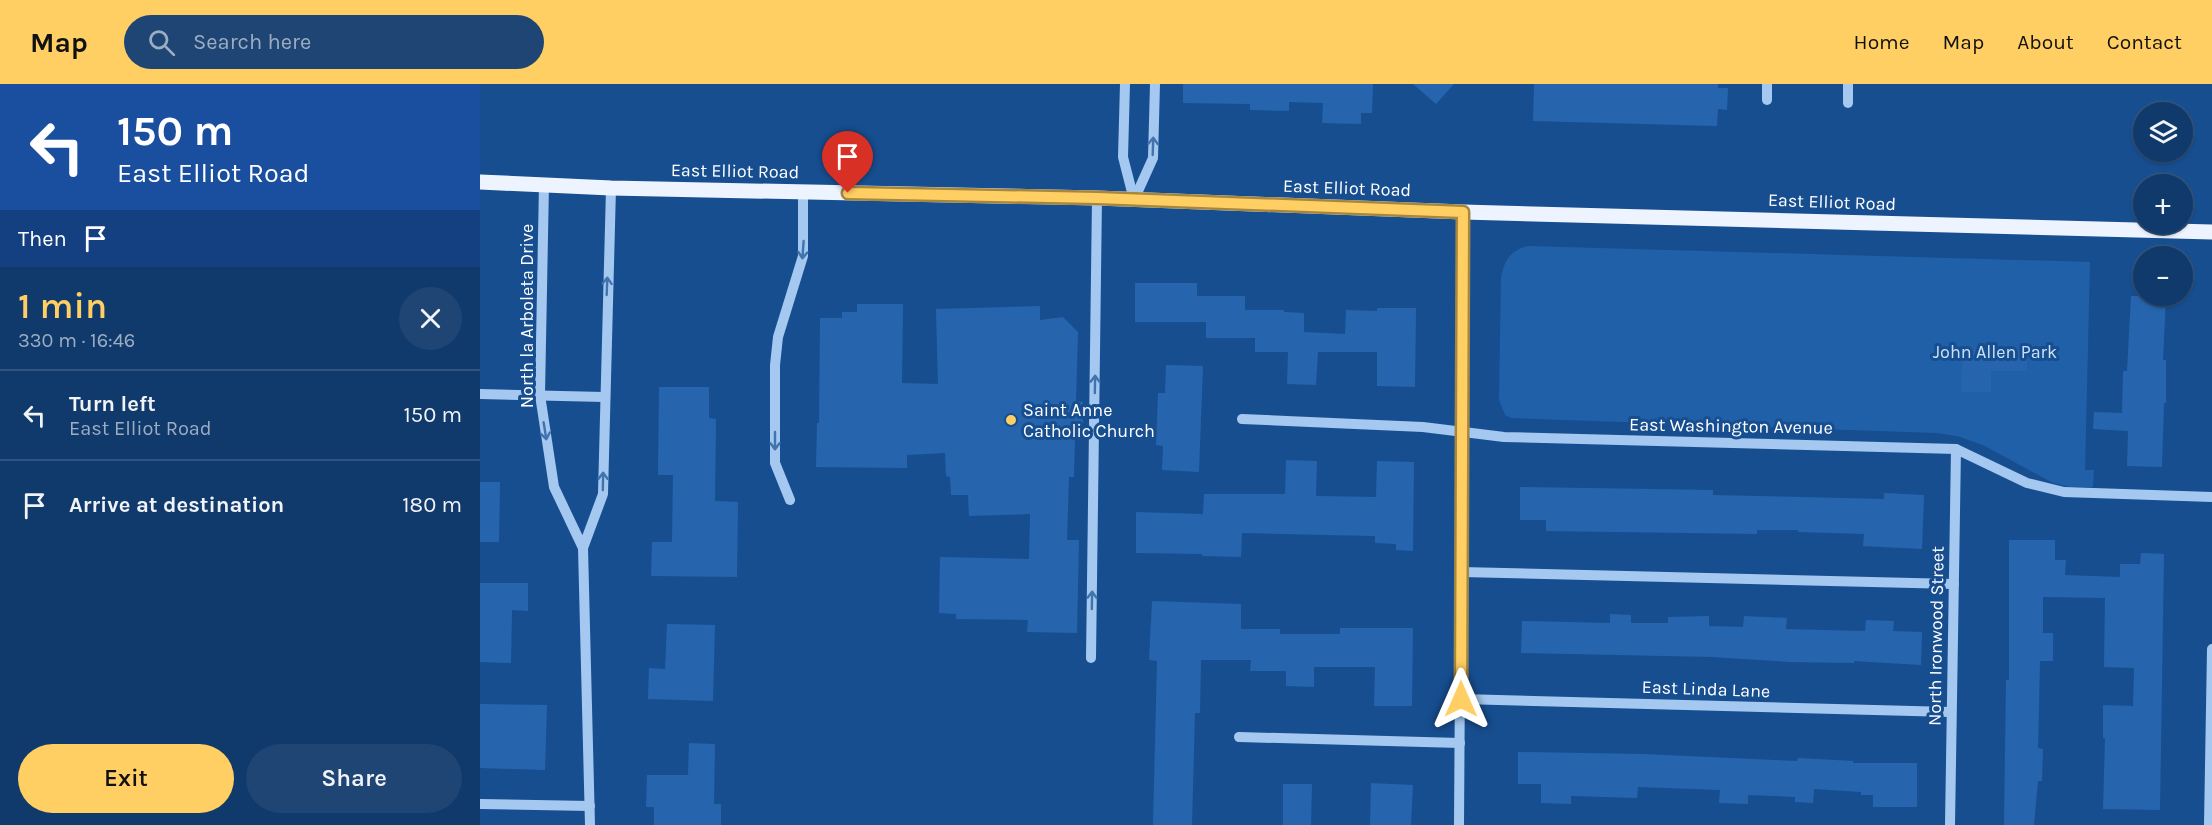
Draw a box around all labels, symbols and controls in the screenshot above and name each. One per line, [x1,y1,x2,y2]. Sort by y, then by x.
search box [124,15,544,69]
text: Map [30,26,88,59]
icon: search [145,26,178,59]
text: Search here [193,29,311,55]
text: Home [1854,30,1910,54]
text: Map [1943,30,1984,54]
text: About [2017,30,2074,54]
text: Contact [2107,30,2182,54]
map controls [2133,102,2193,306]
button: layers [2133,102,2193,162]
text: 150 m [117,106,233,156]
icon: left [18,108,96,186]
pin [822,131,873,193]
one-way arrow [1147,136,1159,156]
icon: arrive [831,140,864,173]
text: East Elliot Road [117,157,310,189]
street label: East Elliot Road [671,159,799,183]
button: + [2133,174,2193,234]
street label: East Elliot Road [1282,175,1412,201]
street label: East Elliot Road [1767,189,1897,215]
icon: arrive [79,222,112,255]
street label: North la Arboleta Drive [516,224,538,408]
text: Then [18,226,67,252]
one-way arrow [797,240,808,260]
button: − [2133,246,2193,306]
one-way arrow [602,276,613,296]
text: 1 min [18,285,107,327]
button: close [399,287,462,350]
text: 330 m · 16:46 [18,329,135,352]
park label: John Allen Park [1933,341,2057,363]
one-way arrow [1090,374,1101,394]
text: Turn left [69,391,156,417]
icon: left [18,399,51,432]
place label: Saint Anne Catholic Church [1023,399,1155,442]
text: 150 m [403,402,462,428]
marker: Saint Anne Catholic Church [1004,413,1018,427]
street label: East Washington Avenue [1629,413,1833,439]
text: East Elliot Road [69,417,212,440]
one-way arrow [540,421,551,440]
one-way arrow [769,431,781,451]
one-way arrow [597,471,609,491]
icon: arrive [18,489,51,522]
text: Arrive at destination [69,492,284,518]
text: 180 m [402,492,462,518]
street label: North Ironwood Street [1923,546,1949,726]
one-way arrow [1086,590,1097,610]
position arrow [1429,667,1493,731]
street label: East Linda Lane [1641,676,1771,702]
button: Exit [18,744,234,813]
button: Share [246,744,462,813]

